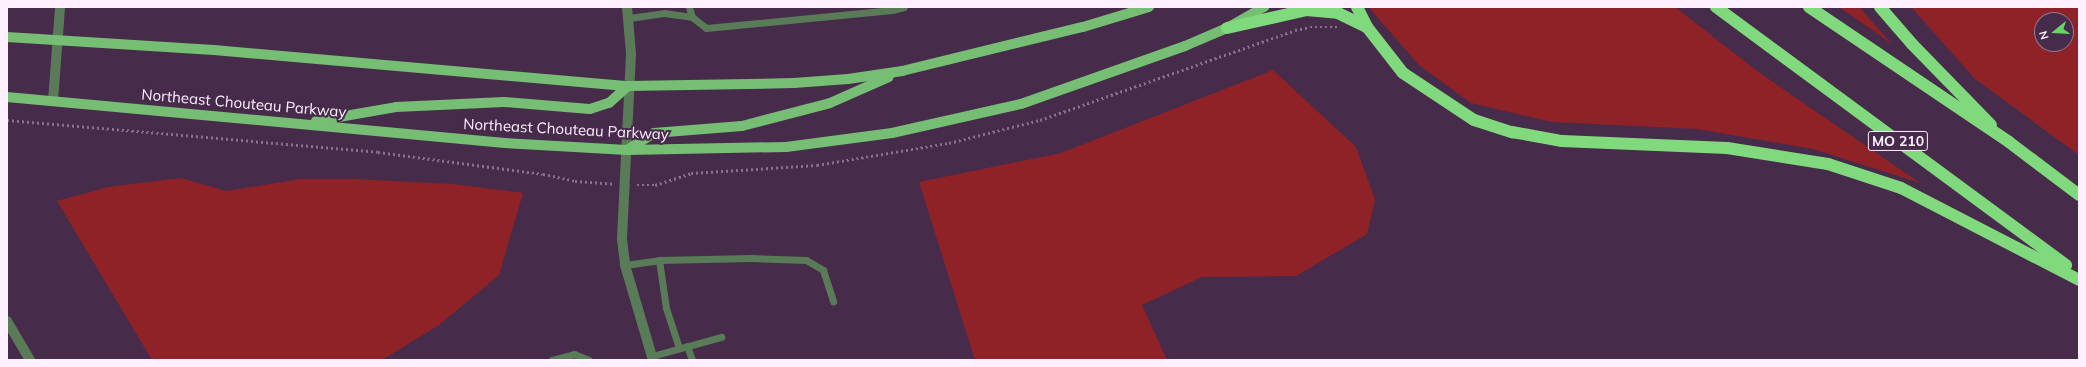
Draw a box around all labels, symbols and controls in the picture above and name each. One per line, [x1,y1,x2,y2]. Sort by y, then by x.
north arrow [2034,12,2074,52]
text: N [2036,29,2051,42]
street label: Northeast Chouteau Parkway [141,85,347,121]
street label: Northeast Chouteau Parkway [463,115,669,143]
road number: MO 210 [1867,129,1929,153]

